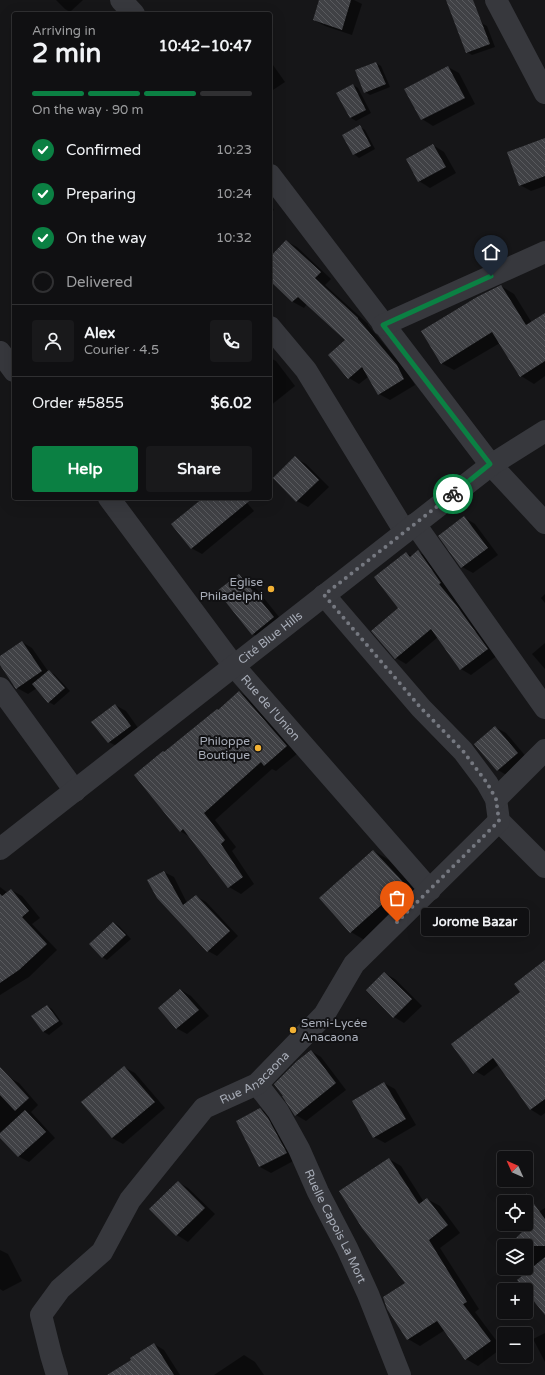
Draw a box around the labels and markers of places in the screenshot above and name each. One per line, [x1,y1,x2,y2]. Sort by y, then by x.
pin [474,235,508,276]
place label: Eglise Philadelphi [200,575,263,603]
marker: Eglise Philadelphi [266,584,276,594]
place label: Philoppe Boutique [198,734,250,762]
marker: Philoppe Boutique [253,743,263,753]
pin [380,881,414,922]
callout: Jorome Bazar [421,908,529,936]
place label: Semi-Lycée Anacaona [301,1016,367,1044]
marker: Semi-Lycée Anacaona [288,1025,298,1035]

